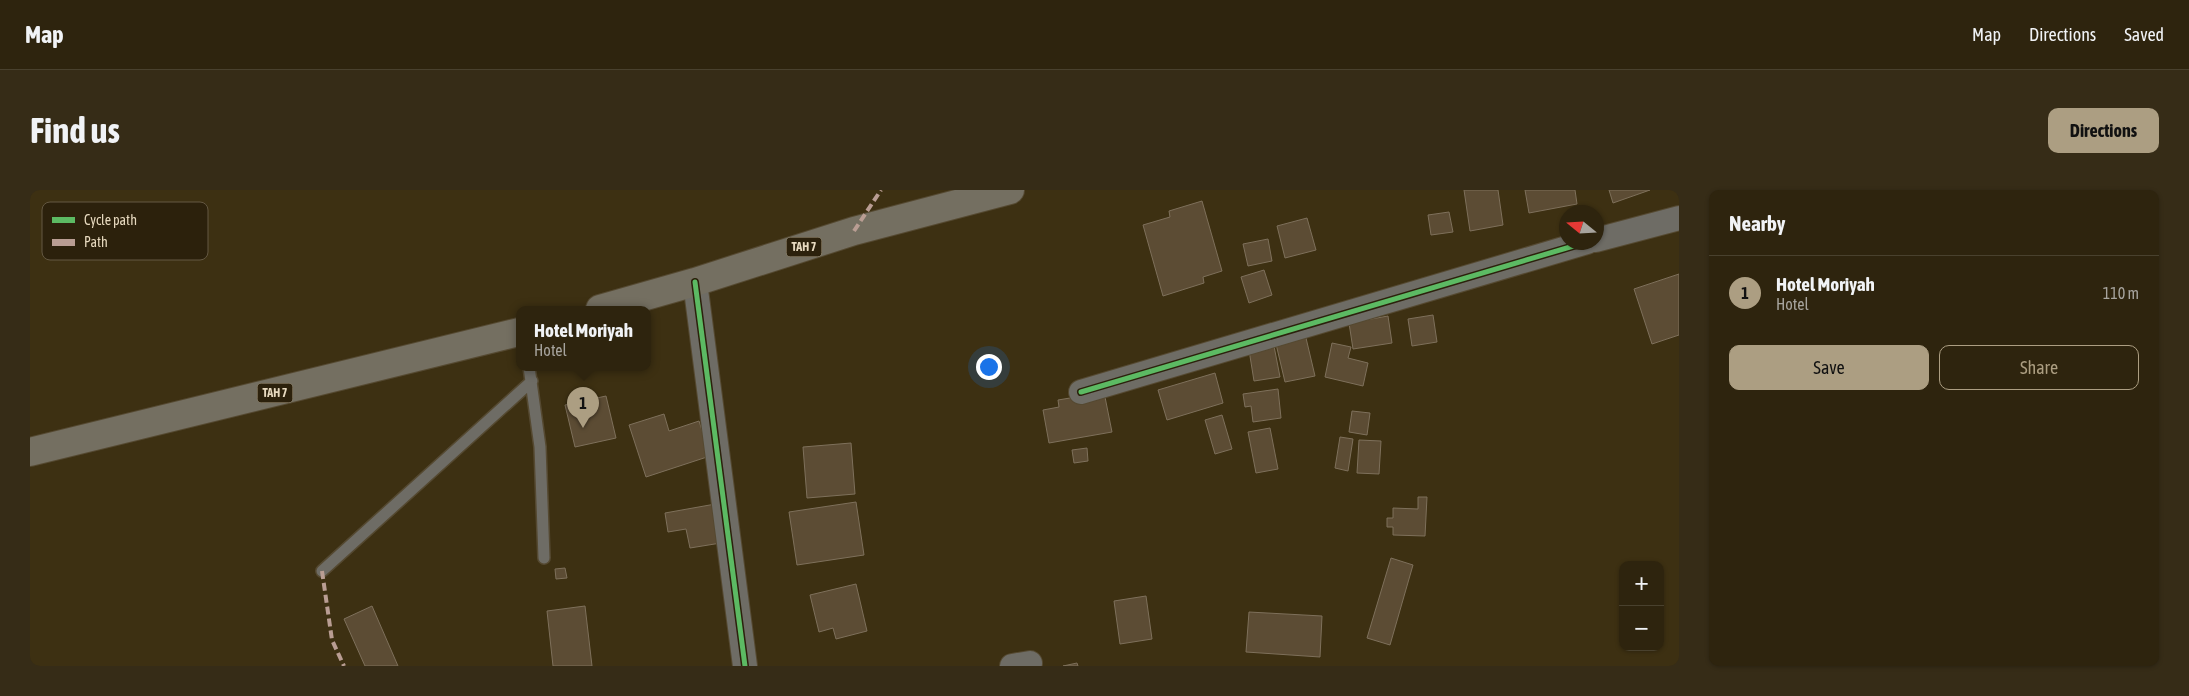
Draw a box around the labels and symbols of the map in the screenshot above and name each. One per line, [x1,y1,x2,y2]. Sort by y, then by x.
legend [42,202,208,260]
north arrow [1559,205,1604,250]
text: Cycle path [84,212,137,228]
text: Path [84,234,108,250]
road number: TAH 7 [786,238,822,256]
your location [976,354,1002,380]
road number: TAH 7 [258,384,292,402]
pin: 1 [567,387,599,428]

